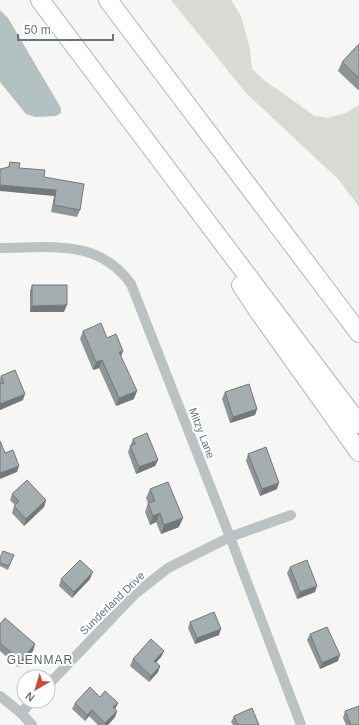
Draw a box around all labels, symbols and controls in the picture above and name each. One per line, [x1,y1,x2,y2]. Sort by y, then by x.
scale bar [18,16,113,42]
text: 50 m [24,23,51,37]
street label: Mitzy Lane [187,406,217,460]
street label: Sunderland Drive [77,569,147,637]
district label: GLENMAR [7,653,73,667]
north arrow [16,669,56,709]
text: N [23,690,37,704]

